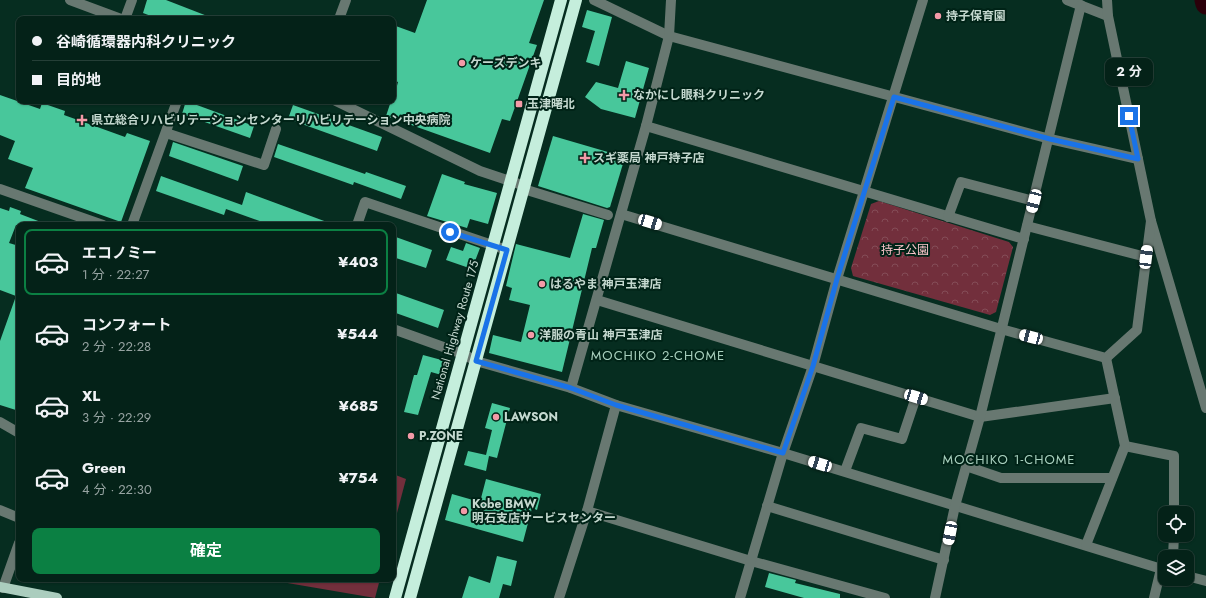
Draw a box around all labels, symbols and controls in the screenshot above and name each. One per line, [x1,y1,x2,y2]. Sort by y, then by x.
place label: 持子保育園 [946,7,1006,25]
marker: 持子保育園 [933,11,943,21]
text: 谷崎循環器内科クリニック [56,31,236,53]
place label: ケーズデンキ [470,54,541,72]
marker: ケーズデンキ [457,58,467,68]
callout: 2 分 [1105,58,1153,86]
text: 2 分 [1116,62,1142,81]
text: 目的地 [56,69,101,91]
place label: なかにし眼科クリニック [633,86,765,104]
marker: なかにし眼科クリニック [618,89,630,101]
place label: 玉津曙北 [527,95,575,113]
marker: 玉津曙北 [514,99,524,109]
route end [1120,107,1138,125]
place label: 県立総合リハビリテーションセンターリハビリテーション中央病院 [91,111,451,129]
marker: 県立総合リハビリテーションセンターリハビリテーション中央病院 [76,114,88,126]
place label: スギ薬局 神戸持子店 [593,149,705,167]
marker: スギ薬局 神戸持子店 [580,153,590,163]
car [1025,188,1043,214]
car [637,213,663,231]
route start [441,223,459,241]
park label: 持子公園 [881,241,929,259]
text: エコノミー [82,242,157,264]
icon: car [34,244,70,280]
car [1139,244,1153,270]
text: ¥403 [338,251,378,273]
street label: National Highway Route 175 [426,258,484,402]
text: 1 分 · 22:27 [82,265,149,284]
place label: はるやま 神戸玉津店 [550,275,662,293]
marker: はるやま 神戸玉津店 [537,279,547,289]
text: コンフォート [82,314,172,336]
icon: car [34,316,70,352]
text: ¥544 [337,323,378,345]
place label: 洋服の青山 神戸玉津店 [539,326,663,344]
car [1018,328,1044,346]
marker: 洋服の青山 神戸玉津店 [526,330,536,340]
text: 2 分 · 22:28 [82,337,151,356]
district label: MOCHIKO 2-CHOME [591,346,725,365]
text: XL [82,385,100,407]
icon: car [34,388,70,424]
car [903,388,929,406]
text: ¥685 [339,395,378,417]
text: 3 分 · 22:29 [82,408,151,427]
place label: LAWSON [504,408,558,426]
marker: LAWSON [491,412,501,422]
place label: P.ZONE [419,427,463,445]
marker: P.ZONE [406,431,416,441]
district label: MOCHIKO 1-CHOME [943,450,1075,469]
car [807,455,833,473]
text: Green [82,457,126,479]
icon: car [34,460,70,496]
text: ¥754 [339,467,378,489]
text: 4 分 · 22:30 [82,480,152,499]
place label: Kobe BMW 明石支店サービスセンター [472,495,616,527]
marker: Kobe BMW 明石支店サービスセンター [459,506,469,516]
map controls [1158,506,1194,586]
button: locate [1158,506,1194,542]
car [942,520,958,546]
button: 確定 [32,528,380,574]
button: layers [1158,550,1194,586]

